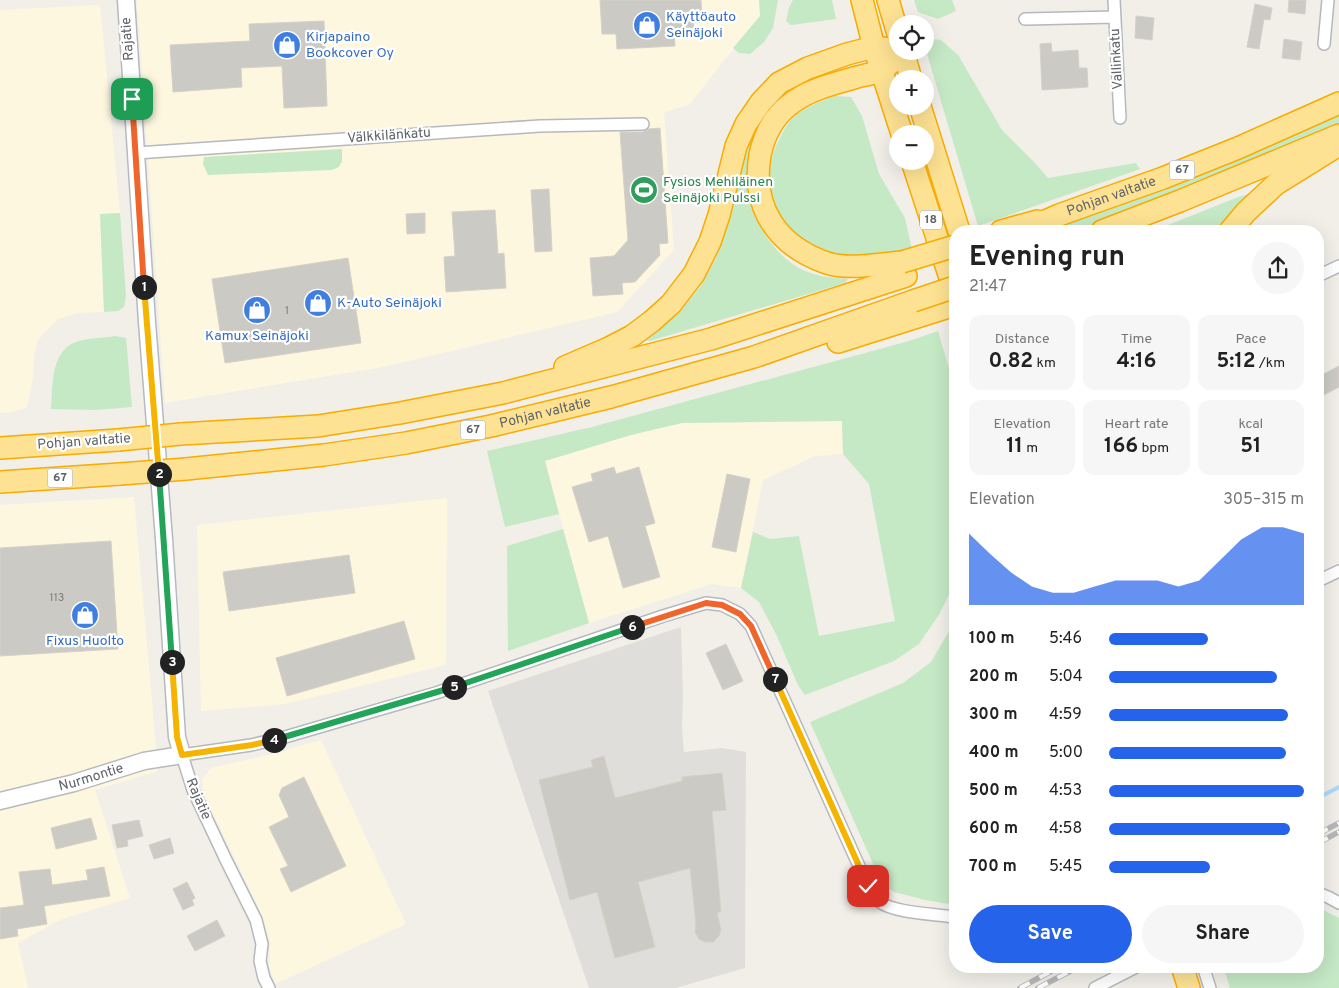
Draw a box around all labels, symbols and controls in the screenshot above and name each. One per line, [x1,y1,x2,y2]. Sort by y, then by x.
place label: Käyttöauto Seinäjoki [666,9,736,42]
shop icon: Käyttöauto Seinäjoki [632,10,662,40]
map controls [889,15,934,170]
button: locate [889,15,934,60]
street label: Rajatie [118,17,138,61]
street label: Vallinkatu [1107,28,1127,90]
place label: Kirjapaino Bookcover Oy [306,29,394,62]
shop icon: Kirjapaino Bookcover Oy [272,30,302,60]
button: + [889,70,934,115]
pin [111,78,153,120]
icon: arrive [118,85,146,113]
street label: Välkkilänkatu [347,125,431,147]
button: − [889,125,934,170]
road number: 67 [1170,160,1194,180]
street label: Pohjan valtatie [1064,173,1158,220]
place label: Fysios Mehiläinen Seinäjoki Pulssi [663,174,773,207]
sports icon: Fysios Mehiläinen Seinäjoki Pulssi [629,175,659,205]
road number: 18 [920,210,942,230]
text: Evening run [969,240,1125,276]
button: share [1252,242,1304,294]
pin: 1 [132,274,156,300]
text: 21:47 [969,277,1007,297]
text: 1 [142,279,147,296]
shop icon: K-Auto Seinäjoki [303,288,333,318]
shop icon: Kamux Seinäjoki [242,295,272,325]
place label: K-Auto Seinäjoki [337,295,442,312]
house number: 1 [285,304,289,318]
place label: Kamux Seinäjoki [205,328,309,345]
text: Distance [995,331,1050,348]
text: Time [1121,331,1152,348]
text: Pace [1235,331,1266,348]
text: 0.82 [989,348,1033,375]
text: 4:16 [1117,348,1156,375]
text: 5:12 [1217,348,1256,375]
text: km [1033,355,1056,372]
text: /km [1256,355,1285,372]
street label: Pohjan valtatie [498,394,593,432]
text: Elevation [993,416,1051,433]
text: Heart rate [1104,416,1169,433]
text: kcal [1238,416,1263,433]
road number: 67 [460,420,486,440]
street label: Pohjan valtatie [37,430,131,454]
text: 11 [1006,433,1023,460]
text: 166 [1104,433,1138,460]
text: 51 [1240,433,1261,460]
text: m [1023,440,1038,457]
text: bpm [1138,440,1169,457]
pin: 2 [146,462,172,486]
text: 2 [155,466,164,483]
road number: 67 [48,468,72,488]
text: Elevation [969,490,1035,510]
text: 305–315 m [1223,490,1304,510]
house number: 113 [50,591,64,605]
shop icon: Fixus Huolto [70,600,100,630]
pin: 6 [620,614,644,640]
text: 6 [628,619,637,636]
text: 100 m [969,629,1015,649]
text: 5:46 [1049,629,1082,649]
place label: Fixus Huolto [46,633,124,650]
pin: 3 [160,650,184,674]
text: 3 [168,654,177,671]
pin: 7 [762,666,788,692]
text: 200 m [969,667,1018,687]
text: 5:04 [1049,667,1083,687]
text: 7 [772,671,779,688]
pin: 5 [442,674,466,700]
text: 5 [450,679,459,696]
text: 300 m [969,705,1017,725]
text: 4:59 [1049,705,1082,725]
pin: 4 [262,728,286,752]
text: 4 [270,732,279,749]
text: 400 m [969,743,1018,763]
text: 5:00 [1049,743,1083,763]
street label: Nurmontie [57,760,125,795]
street label: Rajatie [182,776,214,822]
text: 500 m [969,781,1018,801]
text: 4:53 [1049,781,1082,801]
text: 600 m [969,819,1018,839]
text: 4:58 [1049,819,1082,839]
text: 700 m [969,857,1017,877]
text: 5:45 [1049,857,1082,877]
pin [847,865,889,907]
icon: check [854,872,882,900]
button: Save [969,905,1132,963]
button: Share [1142,905,1304,963]

